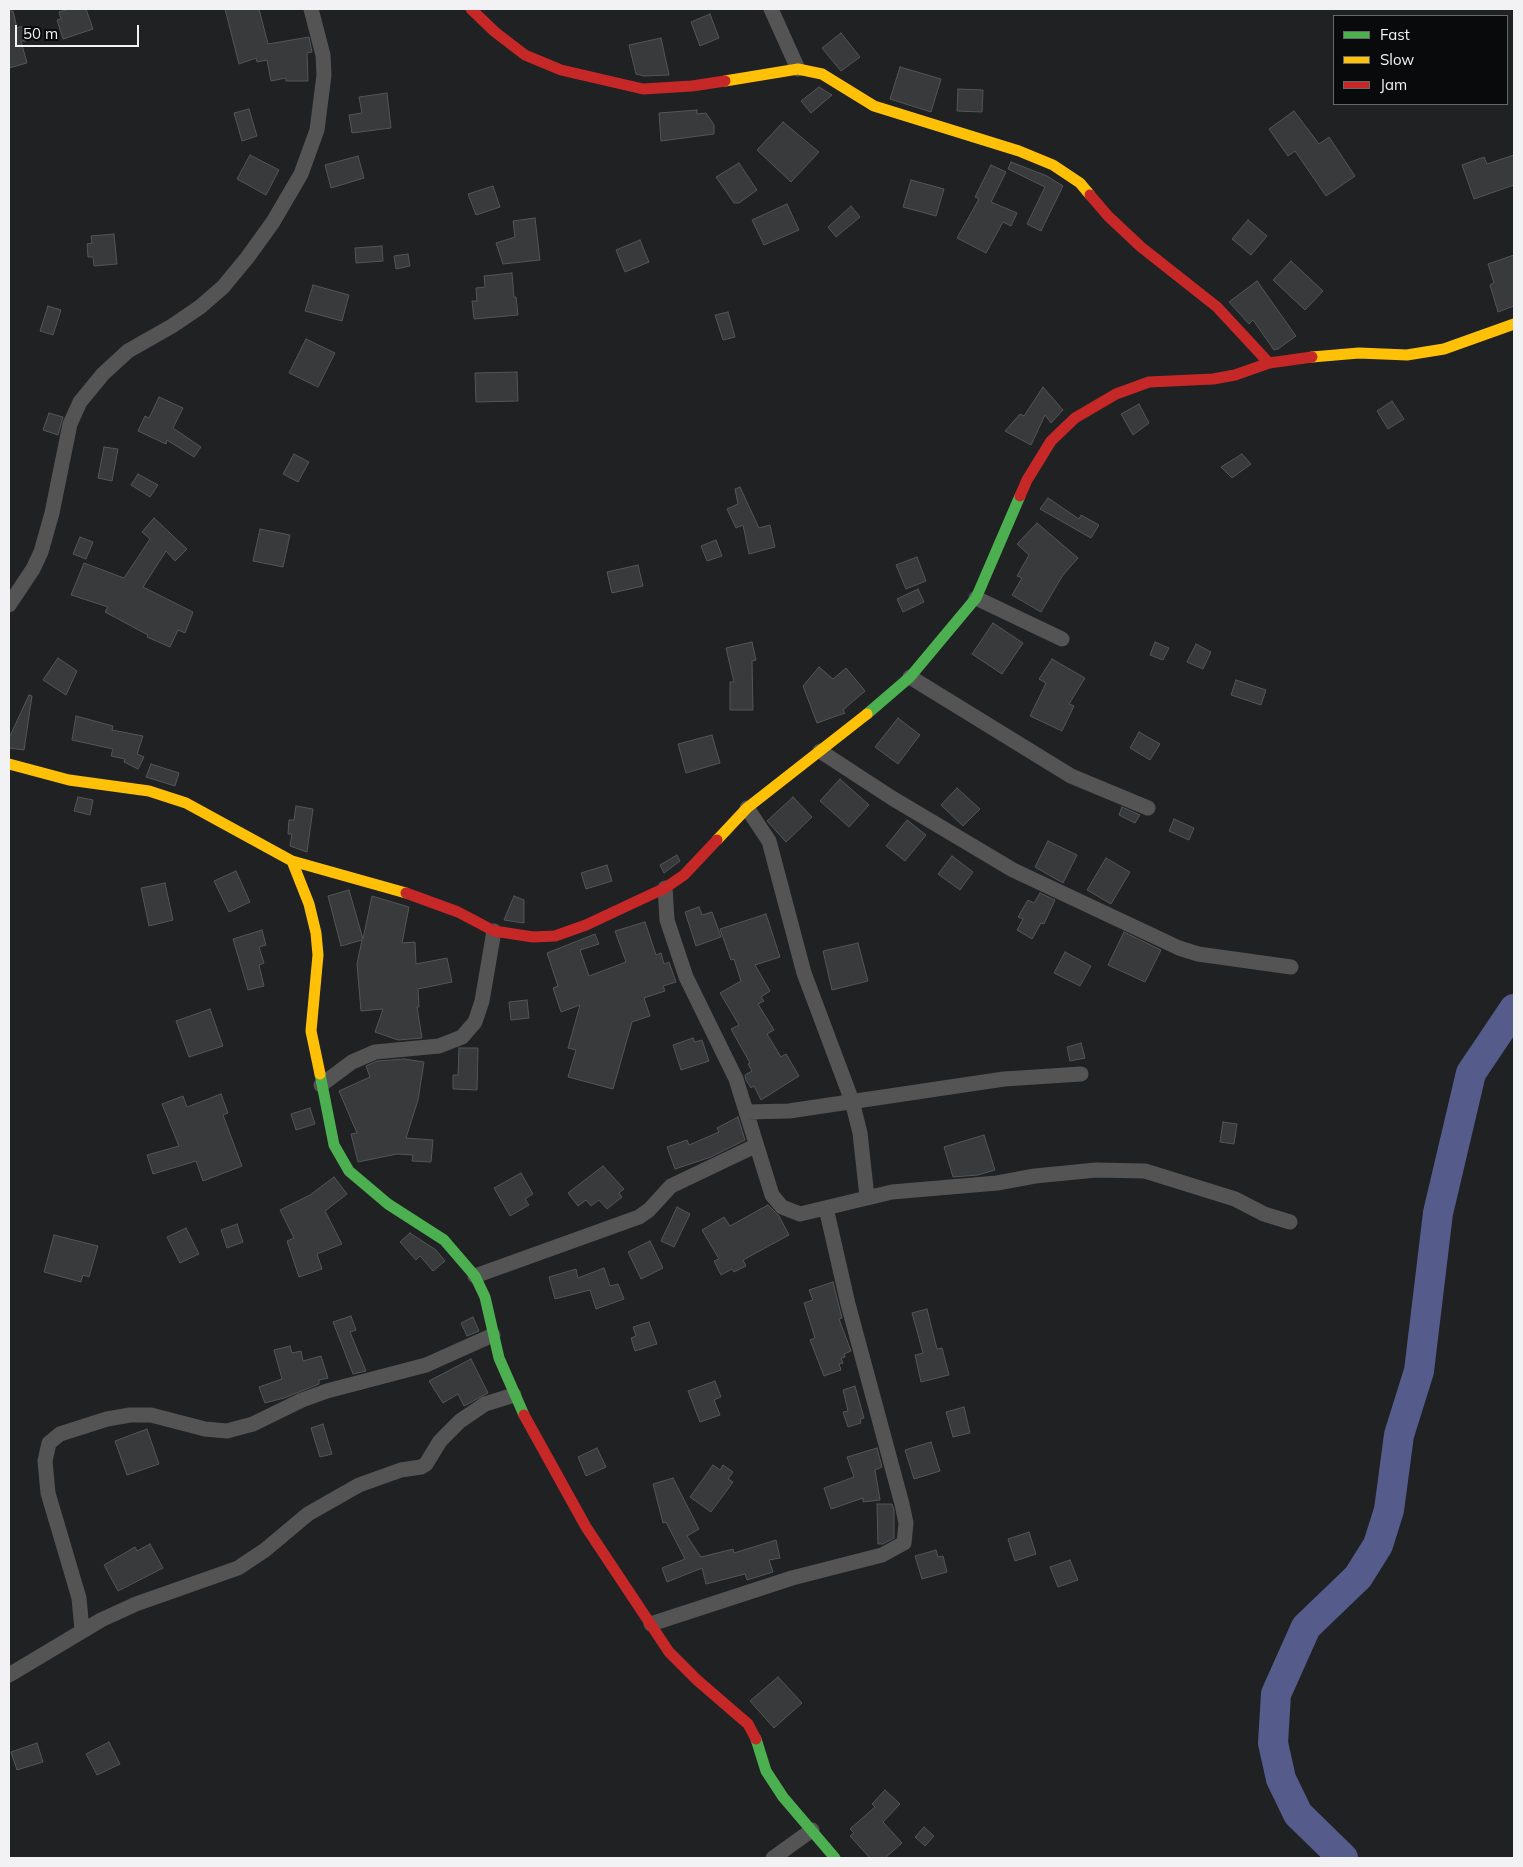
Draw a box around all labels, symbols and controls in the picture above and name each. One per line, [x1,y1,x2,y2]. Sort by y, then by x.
scale bar [18,15,141,47]
legend [1333,15,1508,105]
text: 50 m [23,24,58,43]
text: Fast [1380,25,1410,44]
text: Slow [1380,50,1414,69]
text: Jam [1380,75,1407,94]

